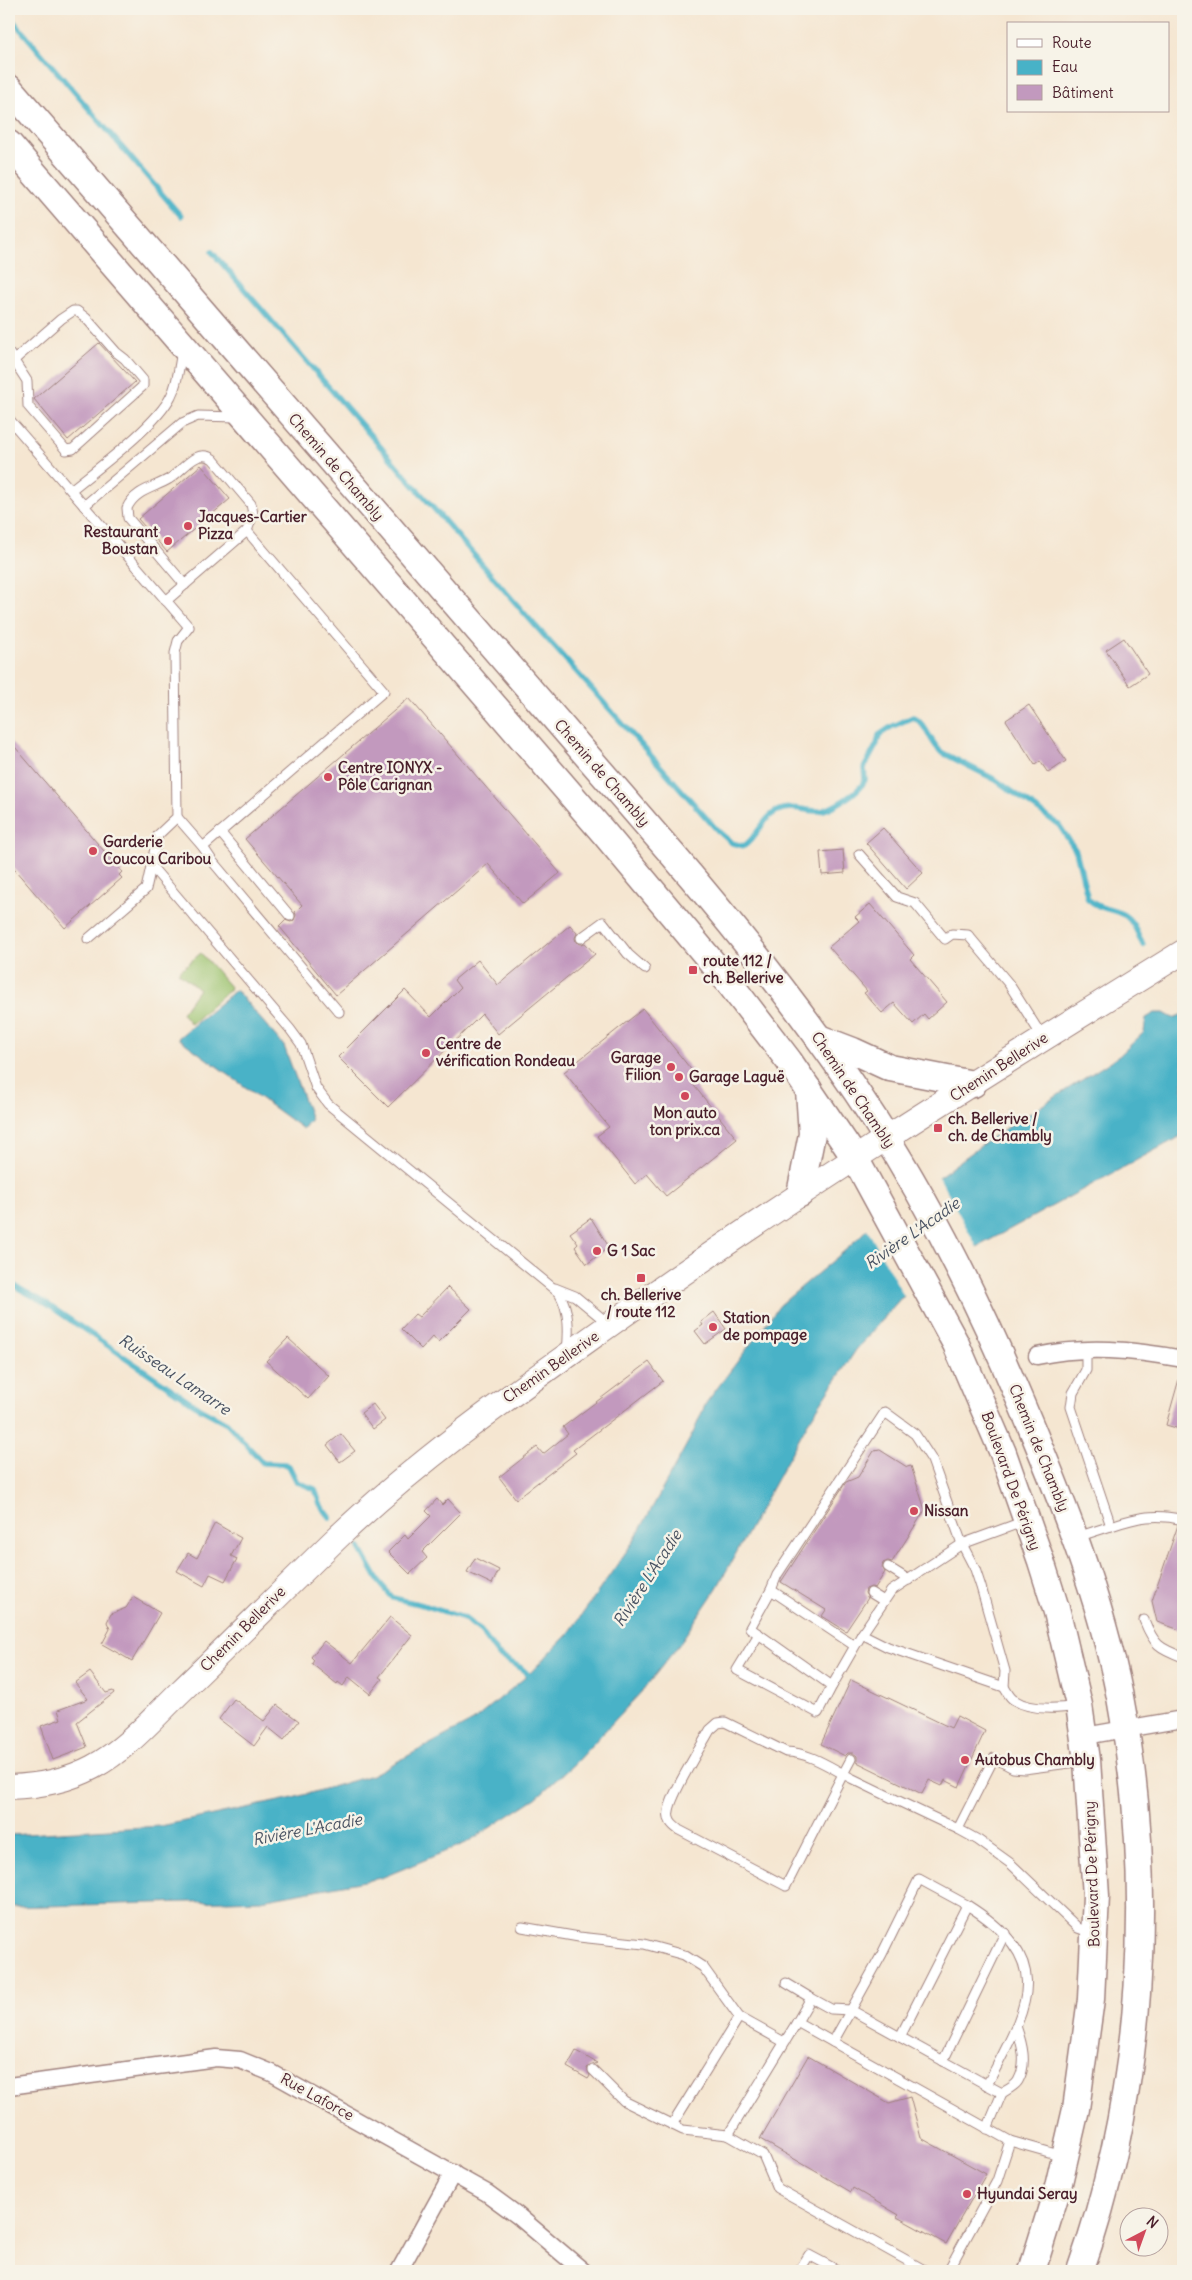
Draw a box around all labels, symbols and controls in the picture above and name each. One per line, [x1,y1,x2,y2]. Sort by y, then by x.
legend [1007,22,1170,112]
text: Route [1052,33,1092,52]
text: Eau [1052,57,1078,76]
text: Bâtiment [1052,83,1114,102]
street label: Chemin de Chambly [285,409,388,524]
place label: Jacques-Cartier Pizza [198,507,308,543]
marker: Jacques-Cartier Pizza [182,520,194,532]
place label: Restaurant Boustan [83,522,159,558]
marker: Restaurant Boustan [162,535,174,547]
street label: Chemin de Chambly [551,715,654,830]
place label: Centre IONYX - Pôle Carignan [338,758,442,795]
marker: Centre IONYX - Pôle Carignan [322,771,334,783]
place label: Garderie Coucou Caribou [103,832,212,868]
marker: Garderie Coucou Caribou [87,845,99,857]
place label: route 112 / ch. Bellerive [703,951,784,987]
marker: route 112 / ch. Bellerive [687,964,699,976]
street label: Chemin de Chambly [807,1028,899,1151]
street label: Chemin Bellerive [946,1028,1051,1105]
place label: Centre de vérification Rondeau [436,1034,575,1070]
marker: Centre de vérification Rondeau [420,1047,432,1059]
place label: Garage Filion [611,1048,661,1084]
marker: Garage Filion [665,1061,677,1073]
place label: Garage Laguë [689,1067,785,1087]
marker: Garage Laguë [673,1071,685,1083]
marker: Mon auto ton prix.ca [679,1090,691,1102]
place label: Mon auto ton prix.ca [650,1103,721,1140]
place label: ch. Bellerive / ch. de Chambly [948,1109,1052,1146]
marker: ch. Bellerive / ch. de Chambly [932,1122,944,1134]
water label: Rivière L'Acadie [861,1192,964,1273]
place label: G 1 Sac [607,1241,656,1260]
marker: G 1 Sac [591,1245,603,1257]
marker: ch. Bellerive / route 112 [635,1272,647,1284]
place label: ch. Bellerive / route 112 [601,1285,681,1321]
place label: Station de pompage [723,1308,807,1345]
marker: Station de pompage [707,1321,719,1333]
street label: Chemin Bellerive [499,1326,602,1407]
water label: Ruisseau Lamarre [115,1329,236,1420]
street label: Chemin de Chambly [1005,1381,1074,1515]
street label: Boulevard De Périgny [978,1409,1045,1553]
place label: Nissan [924,1501,969,1520]
marker: Nissan [908,1505,920,1517]
water label: Rivière L'Acadie [608,1525,686,1630]
street label: Chemin Bellerive [196,1582,289,1675]
place label: Autobus Chambly [975,1750,1095,1770]
marker: Autobus Chambly [959,1754,971,1766]
street label: Boulevard De Périgny [1079,1801,1104,1947]
water label: Rivière L'Acadie [251,1808,365,1849]
street label: Rue Laforce [277,2069,357,2125]
place label: Hyundai Seray [977,2184,1077,2204]
marker: Hyundai Seray [961,2188,973,2200]
north arrow [1120,2208,1170,2258]
text: N [1143,2212,1162,2232]

